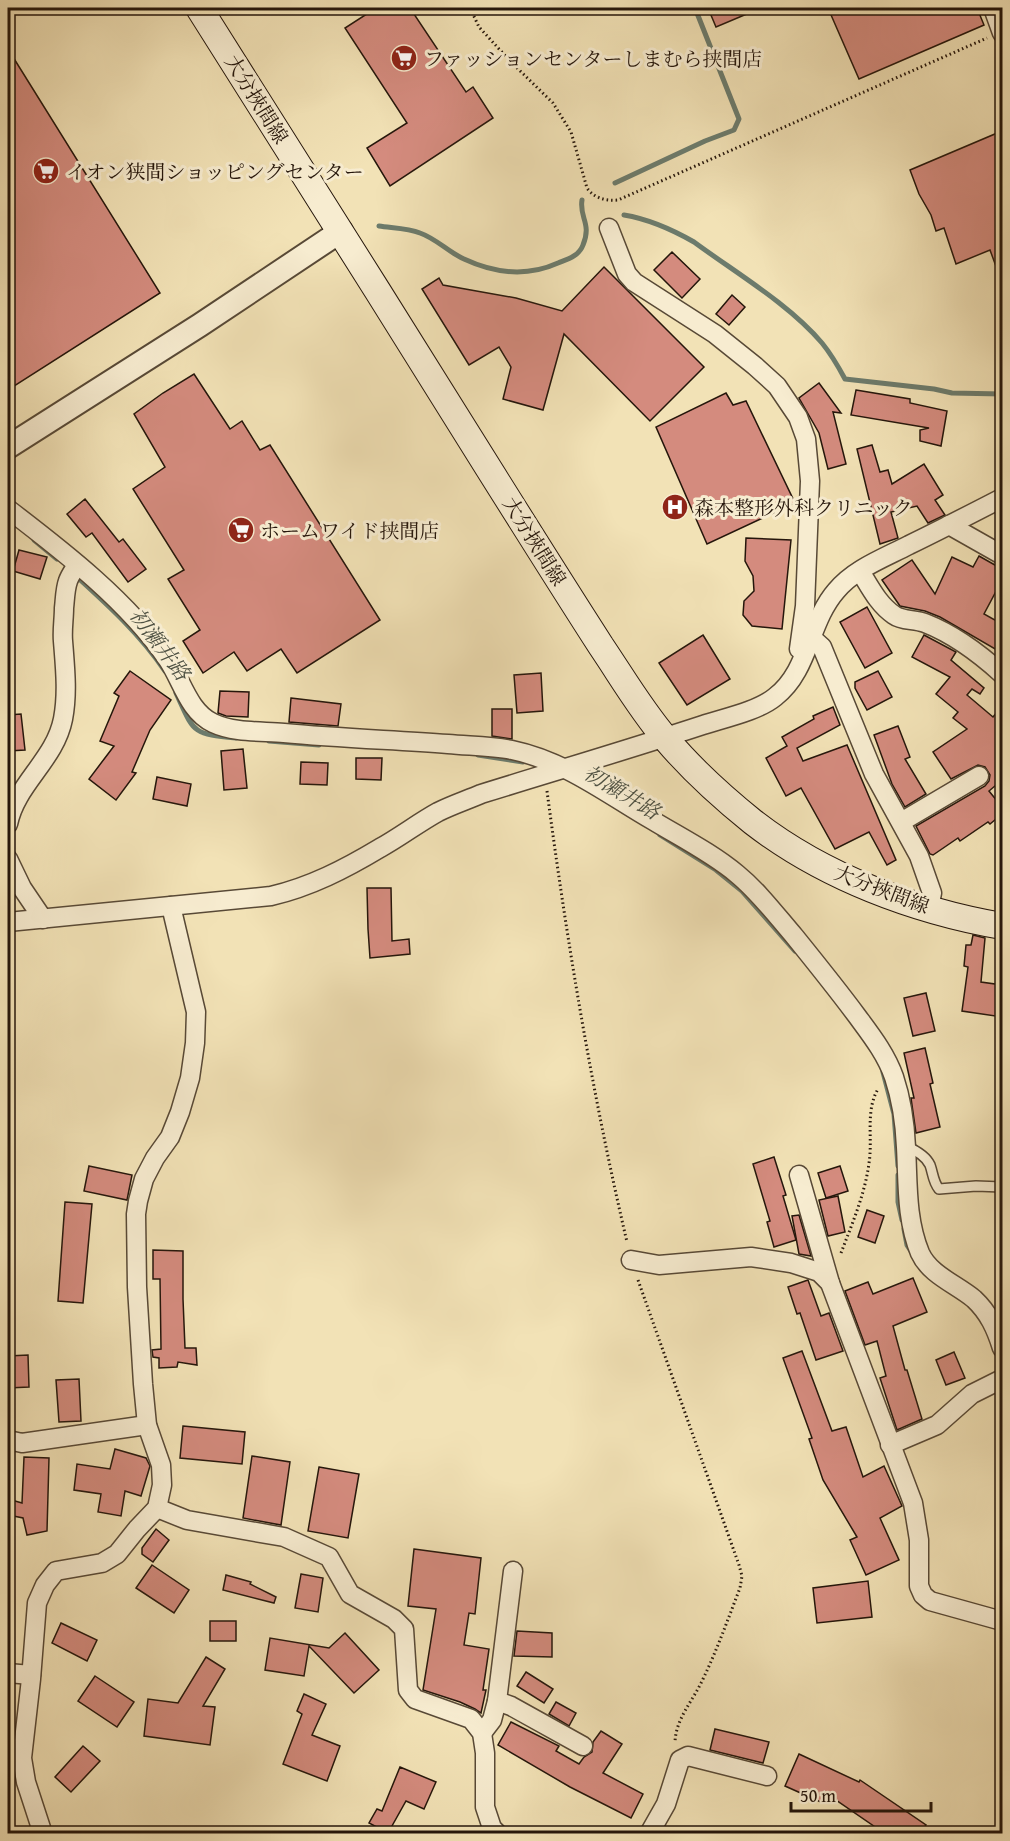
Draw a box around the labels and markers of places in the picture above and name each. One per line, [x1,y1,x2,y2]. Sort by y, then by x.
supermarket icon: ファッションセンターしまむら挟間店 [389,43,419,73]
place label: ファッションセンターしまむら挟間店 [424,44,762,73]
supermarket icon: イオン狭間ショッピングセンター [31,156,61,186]
place label: イオン狭間ショッピングセンター [66,157,364,186]
hospital icon: 森本整形外科クリニック [660,492,690,522]
place label: 森本整形外科クリニック [694,493,913,522]
supermarket icon: ホームワイド挟間店 [226,515,256,545]
place label: ホームワイド挟間店 [260,516,439,545]

